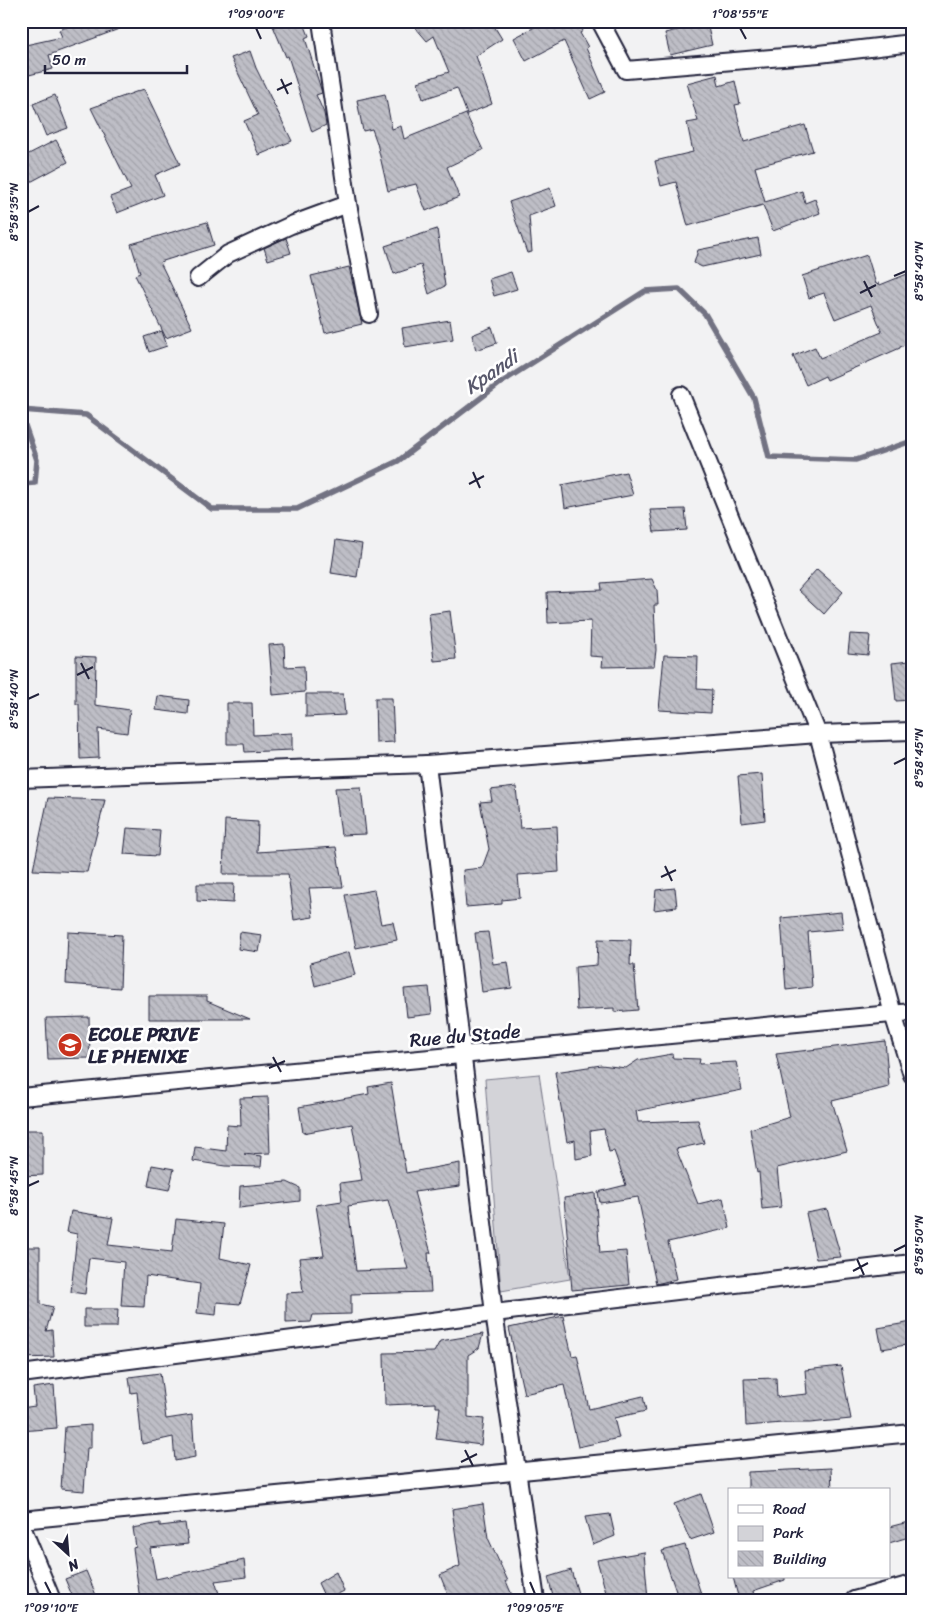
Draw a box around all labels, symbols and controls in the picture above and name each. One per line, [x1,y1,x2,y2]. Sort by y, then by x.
text: 1°09'00"E [228,3,286,25]
text: 1°08'55"E [712,3,769,25]
scale bar [45,42,188,74]
text: 50 m [52,47,87,73]
text: 8°58'35"N [3,182,25,241]
text: 8°58'40"N [908,240,930,301]
water label: Kpandi [457,338,529,404]
text: 8°58'40"N [3,668,25,729]
text: 8°58'45"N [908,728,930,788]
street label: Rue du Stade [408,1014,522,1057]
place label: ECOLE PRIVE LE PHENIXE [88,1018,200,1073]
school or university icon: ECOLE PRIVE LE PHENIXE [57,1032,83,1058]
text: 8°58'45"N [3,1156,25,1216]
text: 8°58'50"N [908,1215,930,1275]
legend [728,1488,890,1578]
text: Road [773,1496,806,1522]
text: Park [773,1520,804,1546]
north arrow [42,1528,92,1578]
text: Building [773,1546,827,1572]
text: N [63,1551,84,1579]
text: 1°09'10"E [24,1597,79,1619]
text: 1°09'05"E [507,1597,564,1619]

